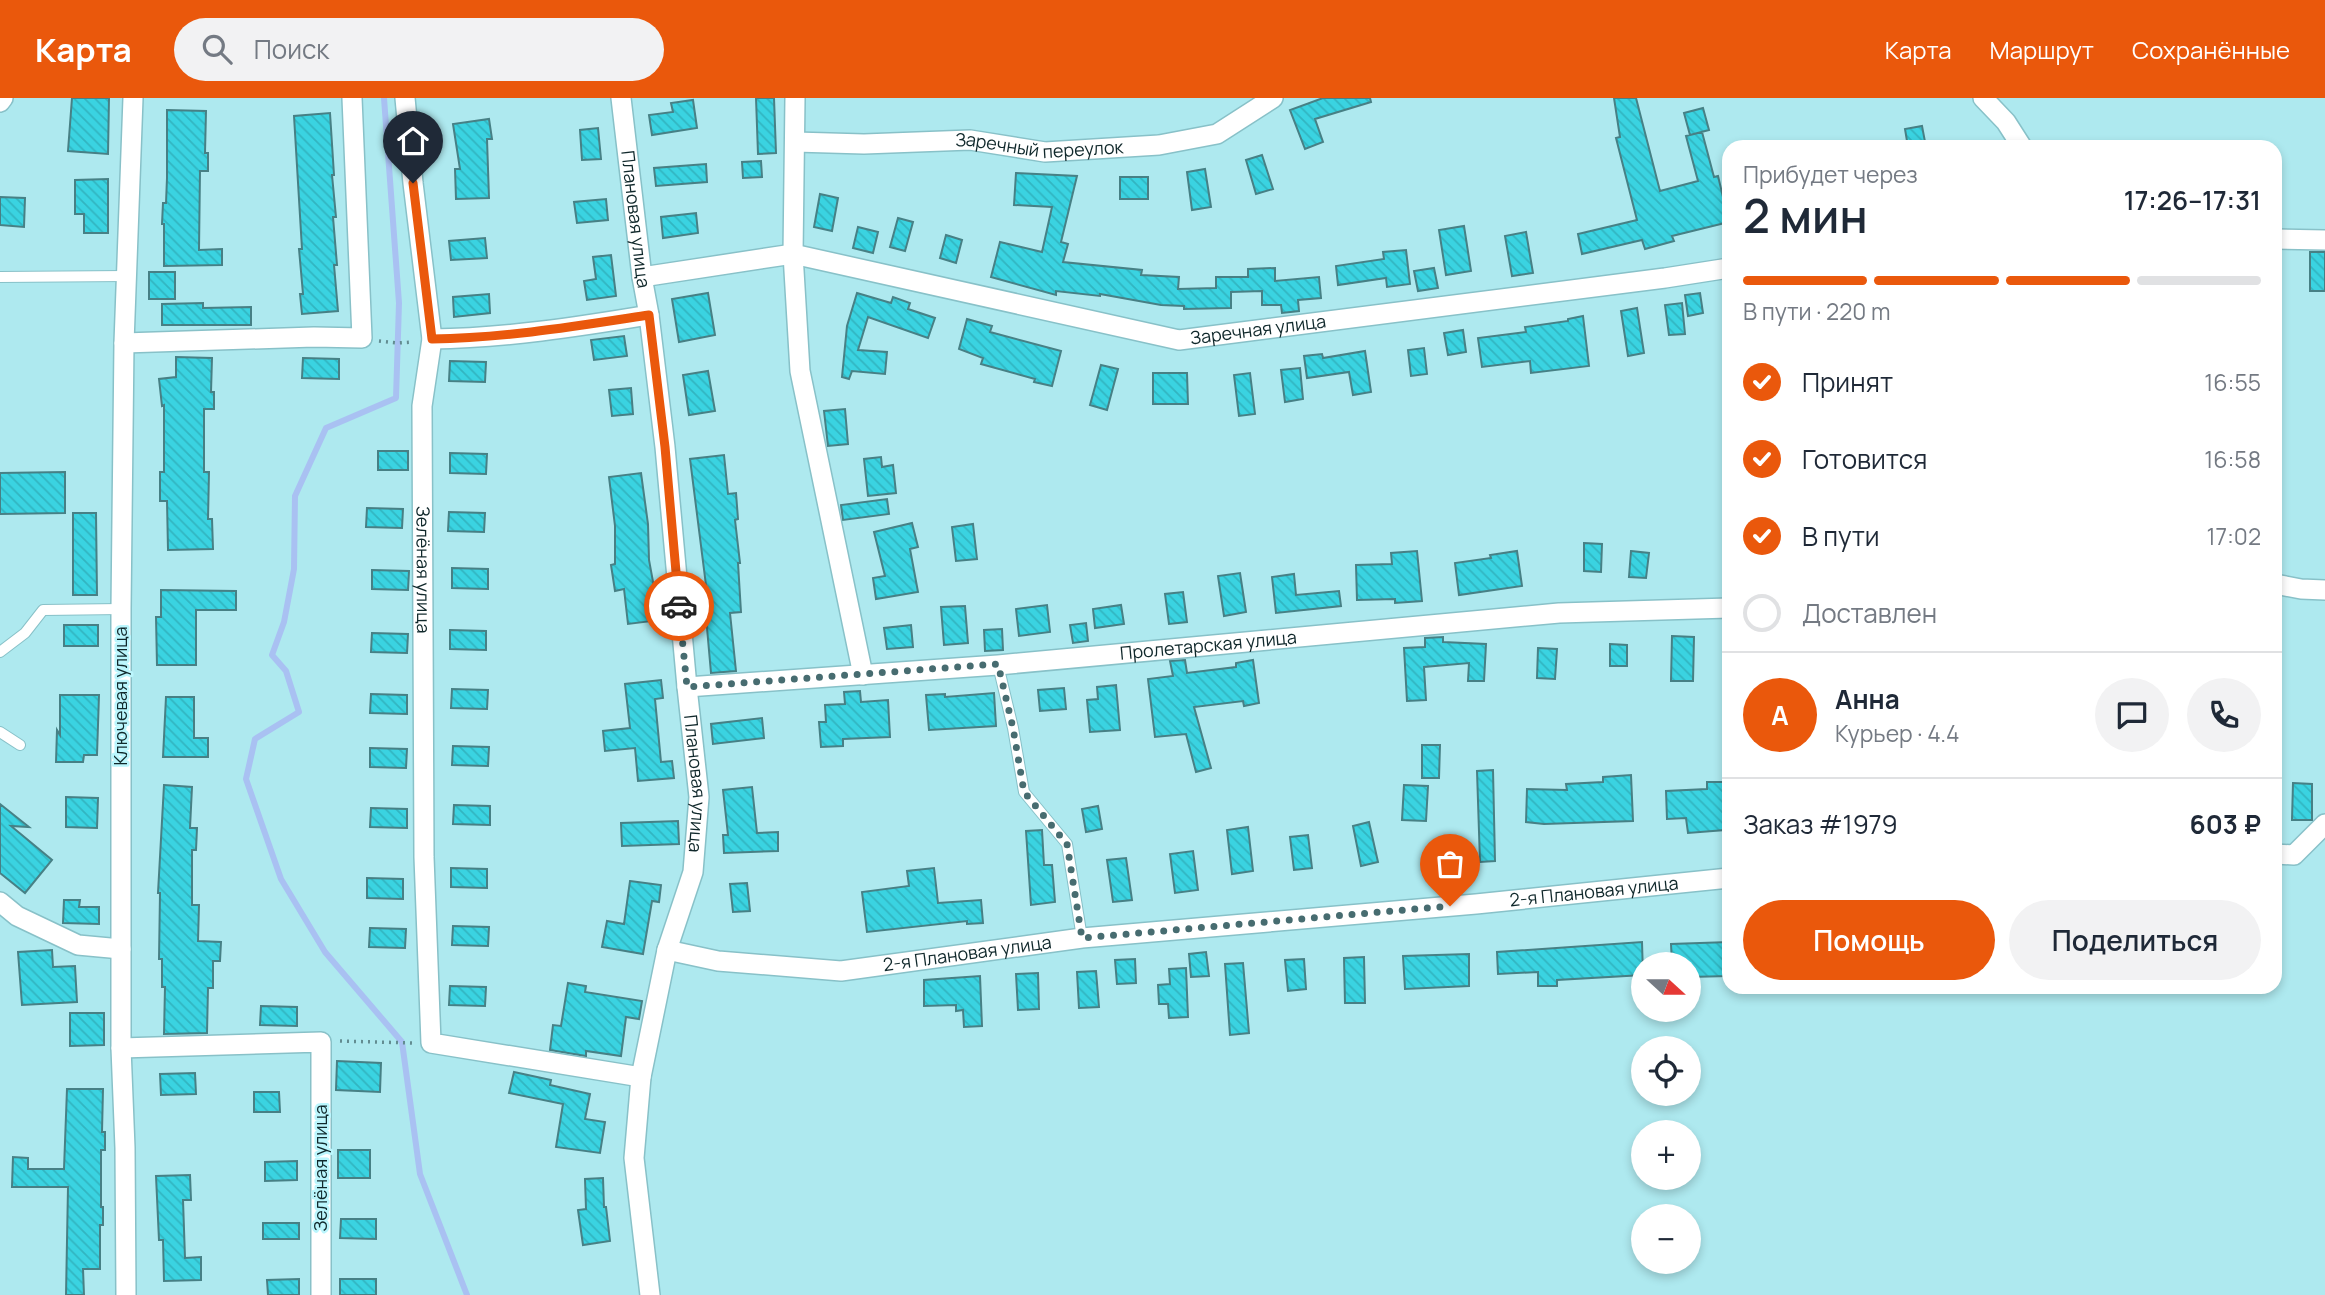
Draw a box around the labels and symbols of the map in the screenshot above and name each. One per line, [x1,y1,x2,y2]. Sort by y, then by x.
pin [383,111,443,183]
street label: Заречный переулок [955,127,1125,163]
street label: Плановая улица [616,149,657,290]
street label: Заречная улица [1189,308,1327,349]
street label: Зелёная улица [411,506,436,633]
courier [644,571,714,641]
street label: Пролетарская улица [1119,624,1298,665]
street label: Ключевая улица [108,627,132,765]
street label: Плановая улица [679,713,712,853]
pin [1420,834,1480,906]
street label: 2-я Плановая улица [1508,870,1680,911]
street label: 2-я Плановая улица [881,929,1053,976]
north arrow [1631,952,1701,1022]
street label: Зелёная улица [308,1104,332,1232]

